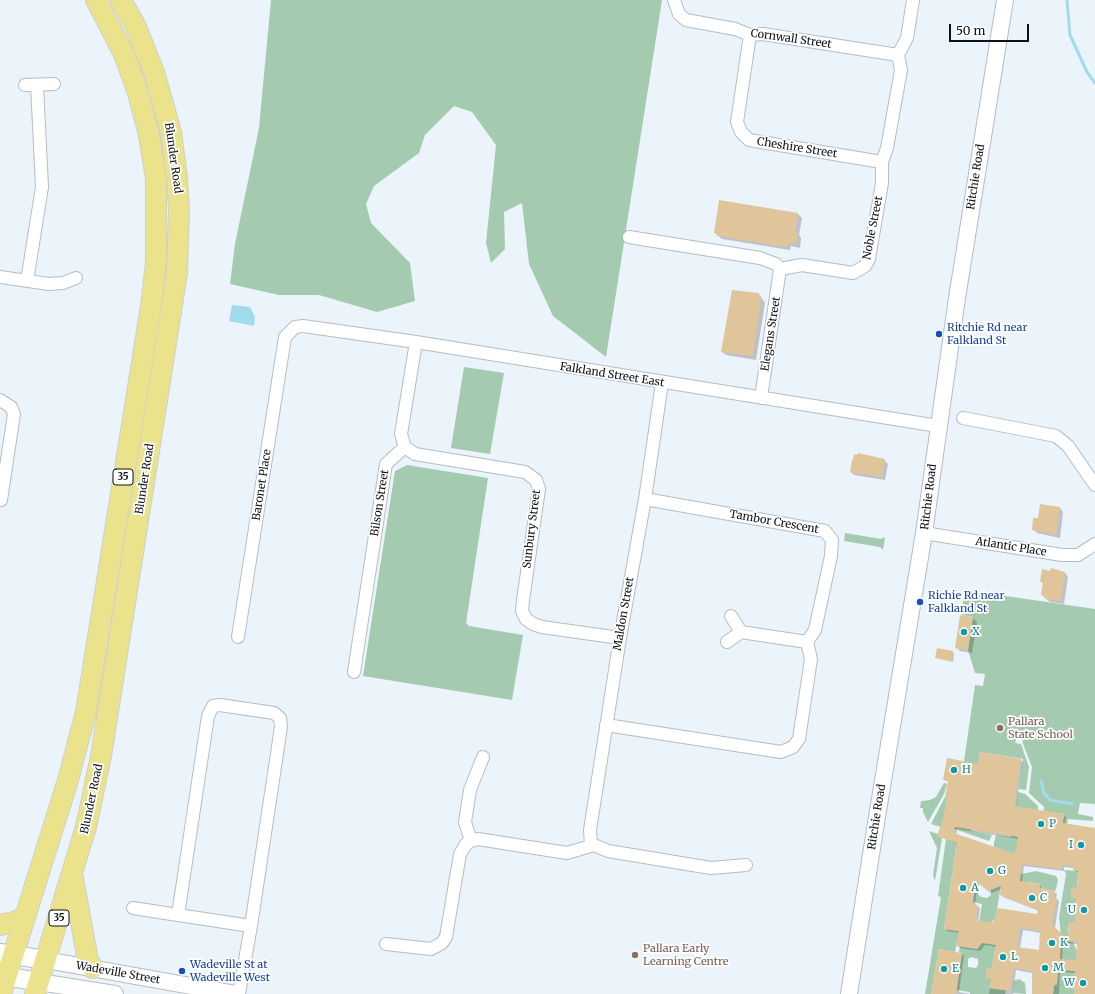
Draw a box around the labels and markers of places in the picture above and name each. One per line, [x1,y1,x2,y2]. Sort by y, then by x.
place label: Ritchie Rd near Falkland St [947,321,1027,347]
marker: Ritchie Rd near Falkland St [934,329,944,339]
place label: Richie Rd near Falkland St [928,589,1004,615]
marker: Richie Rd near Falkland St [915,597,925,607]
place label: X [972,625,980,639]
marker: X [959,627,969,637]
place label: Pallara State School [1008,715,1073,741]
marker: Pallara State School [995,723,1005,733]
place label: H [962,763,971,777]
marker: H [949,765,959,775]
place label: P [1049,817,1056,831]
marker: P [1036,819,1046,829]
place label: I [1069,838,1073,852]
marker: I [1076,840,1086,850]
place label: G [998,864,1006,878]
marker: G [985,866,995,876]
place label: A [971,881,979,895]
marker: A [958,883,968,893]
place label: C [1040,891,1047,905]
marker: C [1027,893,1037,903]
place label: U [1068,903,1076,917]
marker: U [1079,905,1089,915]
place label: K [1060,936,1068,950]
marker: K [1047,938,1057,948]
place label: Pallara Early Learning Centre [643,942,728,968]
marker: Pallara Early Learning Centre [630,950,640,960]
place label: L [1011,950,1018,964]
marker: L [998,952,1008,962]
place label: Wadeville St at Wadeville West [190,958,270,984]
place label: M [1053,961,1064,975]
place label: E [952,962,959,976]
marker: M [1040,963,1050,973]
marker: E [939,964,949,974]
marker: Wadeville St at Wadeville West [177,966,187,976]
place label: W [1064,976,1075,990]
marker: W [1078,978,1088,988]

